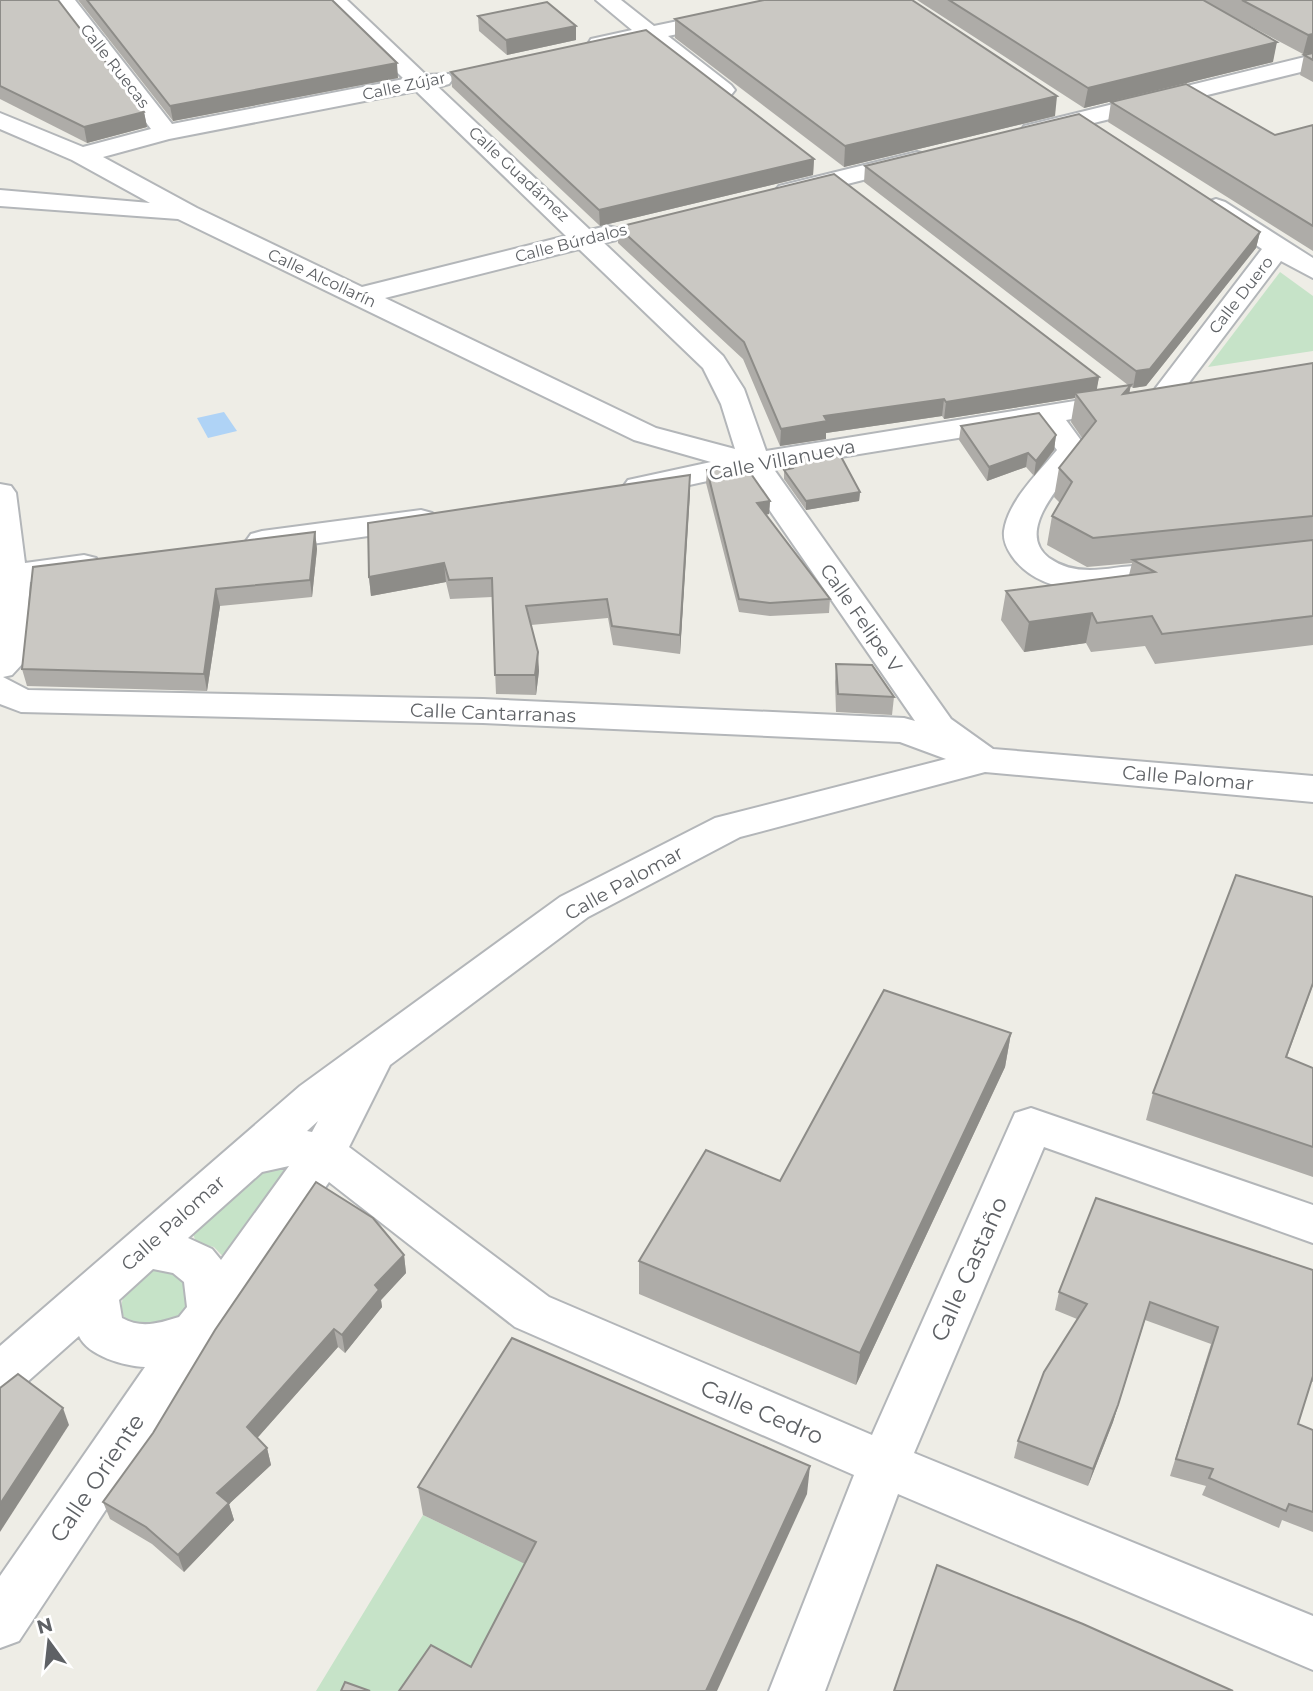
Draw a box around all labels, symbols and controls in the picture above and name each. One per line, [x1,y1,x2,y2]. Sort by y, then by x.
street label: Calle Ruecas [76,20,154,112]
street label: Calle Zújar [361,68,447,104]
street label: Calle Guadámez [465,122,573,226]
street label: Calle Búrdalos [513,220,629,266]
street label: Calle Alcollarín [265,245,379,311]
street label: Calle Duero [1205,253,1277,337]
street label: Calle Villanueva [707,435,857,485]
street label: Calle Felipe V [815,559,907,677]
street label: Calle Cantarranas [410,699,576,727]
street label: Calle Palomar [1121,761,1255,795]
street label: Calle Palomar [561,841,687,925]
street label: Calle Palomar [116,1170,230,1276]
street label: Calle Castaño [925,1192,1013,1346]
street label: Calle Cedro [696,1374,828,1450]
street label: Calle Oriente [44,1409,150,1547]
north arrow [14,1607,84,1677]
text: N [34,1613,55,1639]

